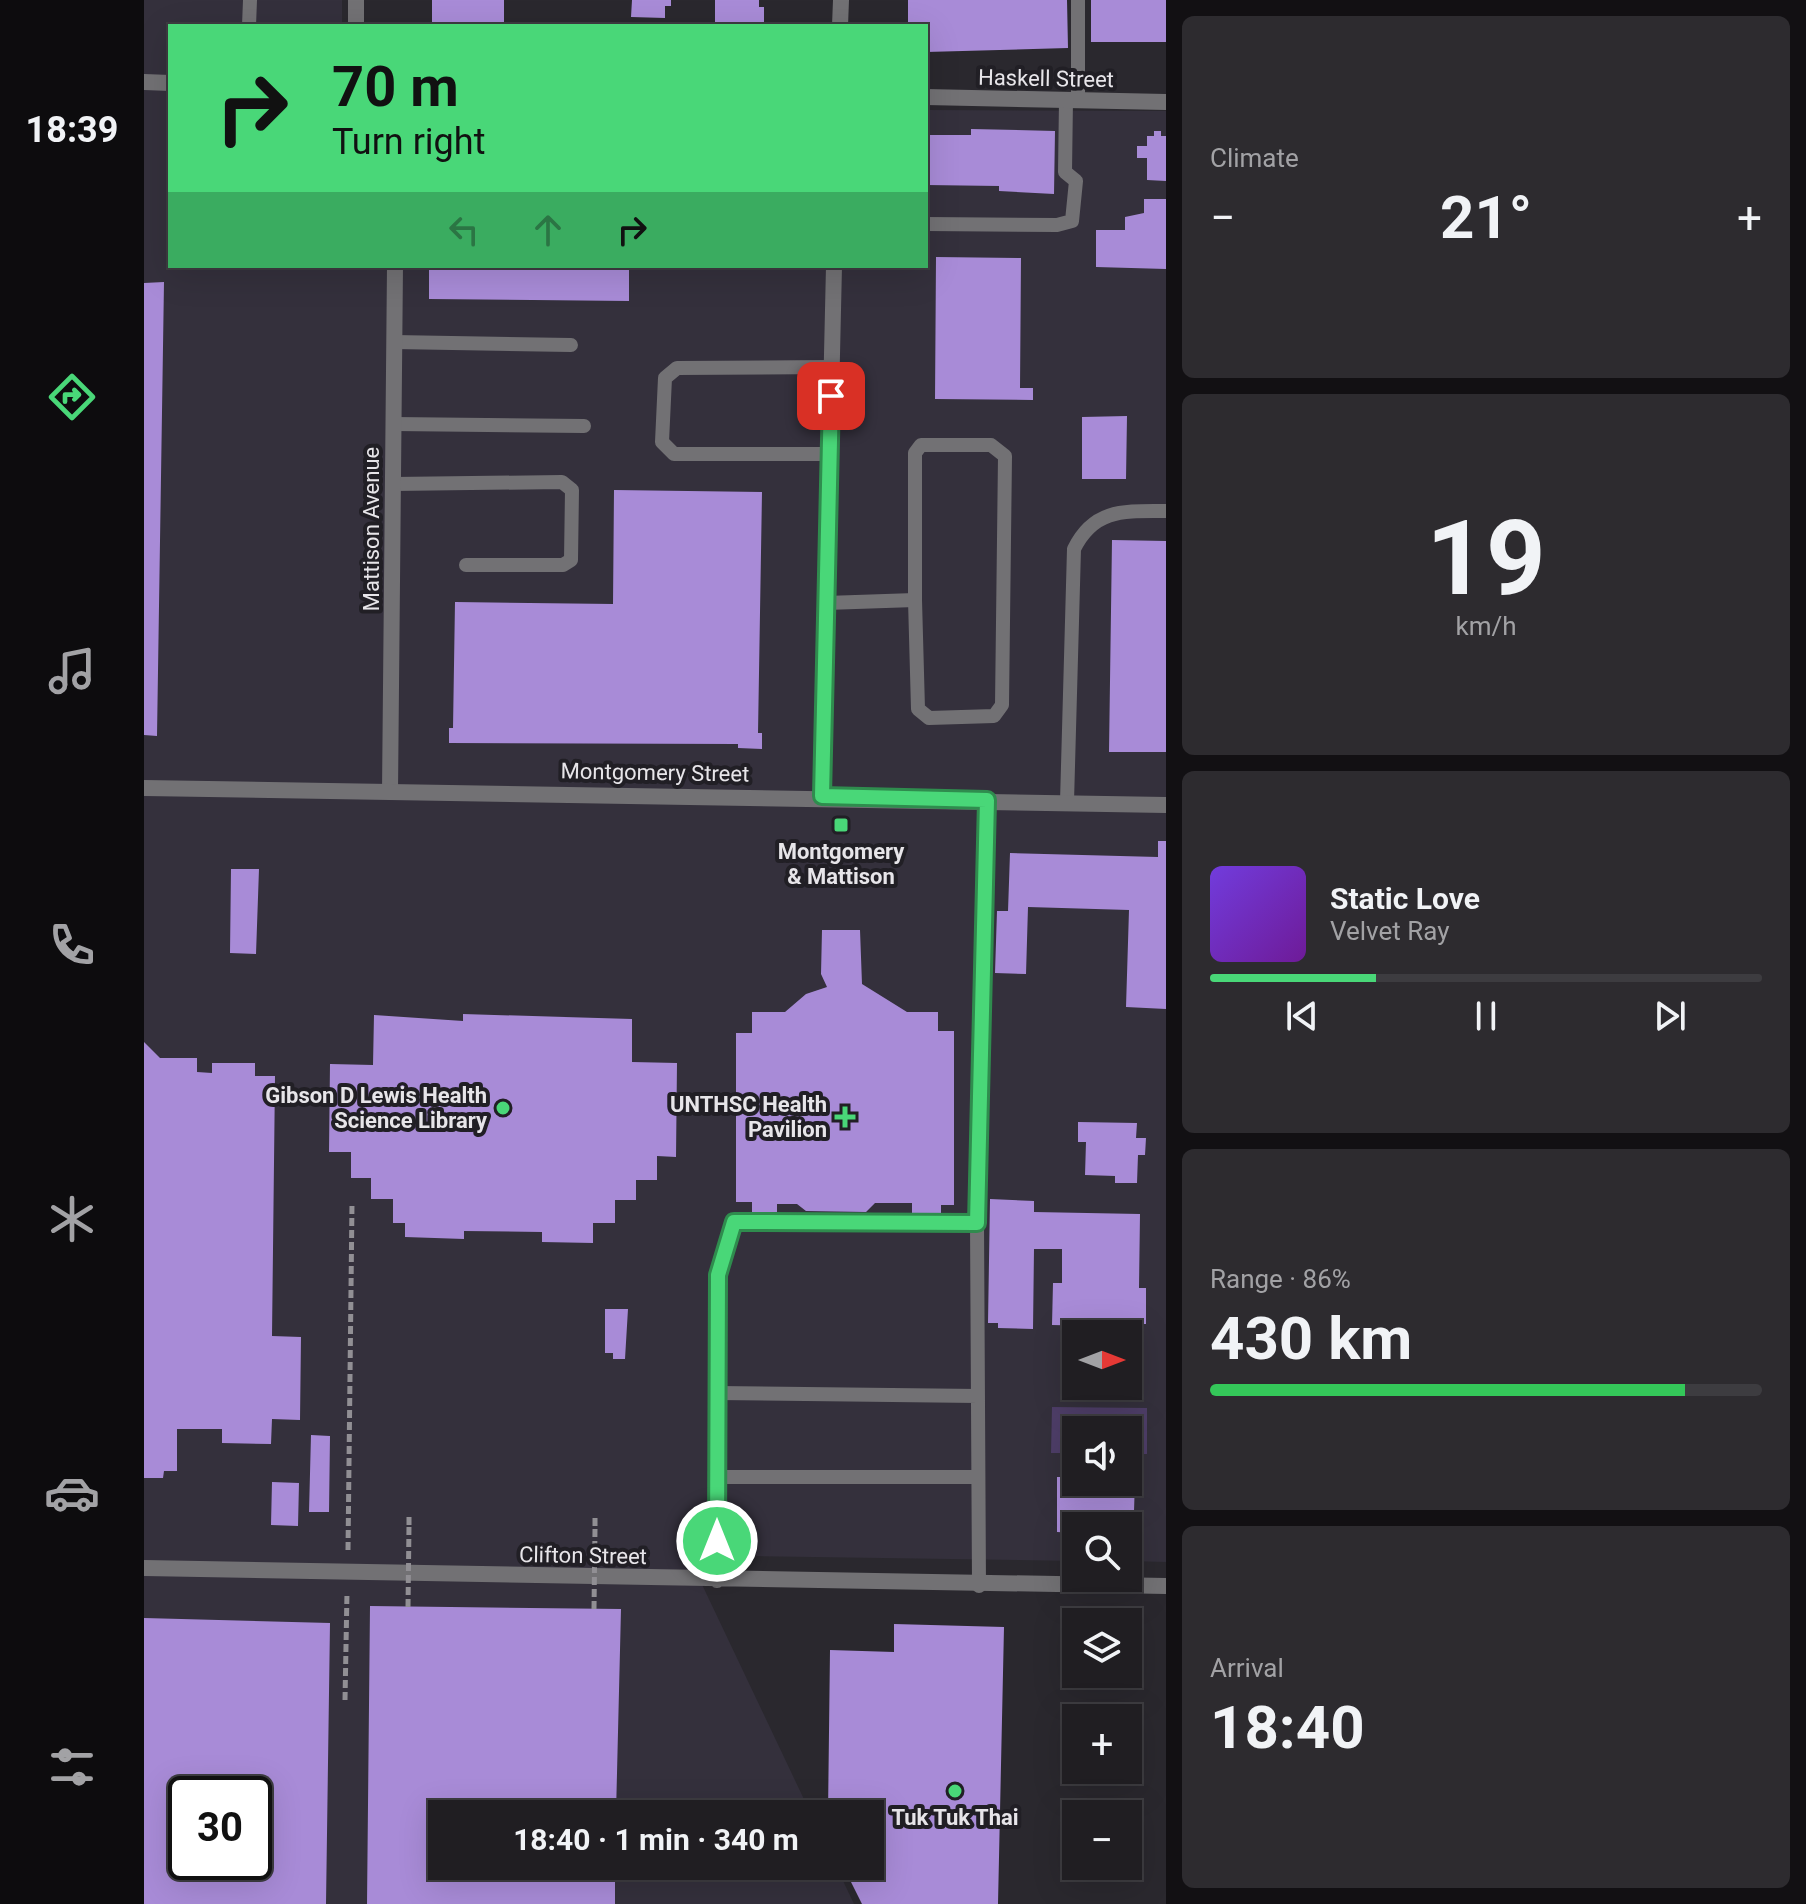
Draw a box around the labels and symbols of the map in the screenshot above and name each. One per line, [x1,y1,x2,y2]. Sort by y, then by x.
street label: Haskell Street [978,65,1114,92]
pin [797,362,865,430]
street label: Mattison Avenue [359,447,384,611]
street label: Montgomery Street [561,758,749,787]
marker: Montgomery & Mattison [832,816,850,834]
place label: Montgomery & Mattison [778,839,905,889]
place label: Gibson D Lewis Health Science Library [265,1083,488,1133]
place label: UNTHSC Health Pavilion [670,1092,827,1142]
marker: Gibson D Lewis Health Science Library [494,1099,512,1117]
marker: UNTHSC Health Pavilion [834,1106,856,1128]
north arrow [1062,1320,1142,1400]
position arrow [675,1499,759,1583]
street label: Clifton Street [519,1542,647,1569]
speed limit sign: 30 [168,1776,272,1880]
marker: Tuk Tuk Thai [946,1782,964,1800]
place label: Tuk Tuk Thai [891,1805,1019,1830]

